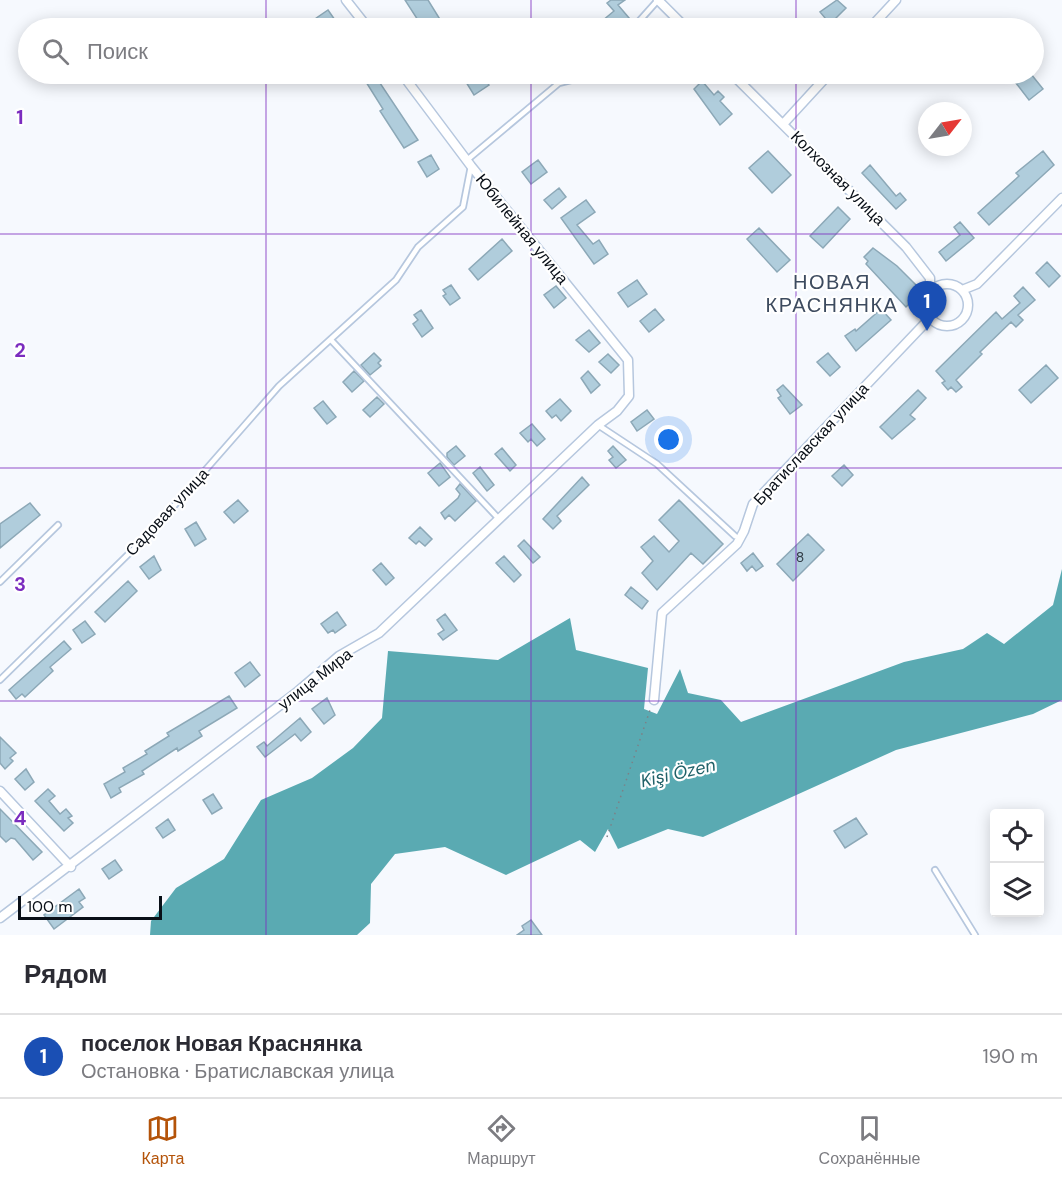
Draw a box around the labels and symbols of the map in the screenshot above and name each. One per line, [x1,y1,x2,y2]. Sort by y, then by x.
north arrow [918,102,972,156]
text: 1 [16,104,24,130]
street label: Колхозная улица [786,126,890,230]
street label: Юбилейная улица [471,170,573,289]
district label: НОВАЯ КРАСНЯНКА [766,269,898,318]
pin: 1 [908,282,946,331]
text: 2 [14,337,26,363]
street label: Братиславская улица [749,378,873,510]
your location [654,425,683,454]
street label: Садовая улица [121,463,213,560]
house number: 8 [796,548,804,566]
text: 3 [14,571,26,597]
street label: улица Мира [274,643,356,714]
water label: Kişi Özen [638,753,718,793]
text: 4 [14,805,27,831]
scale bar [18,893,162,920]

